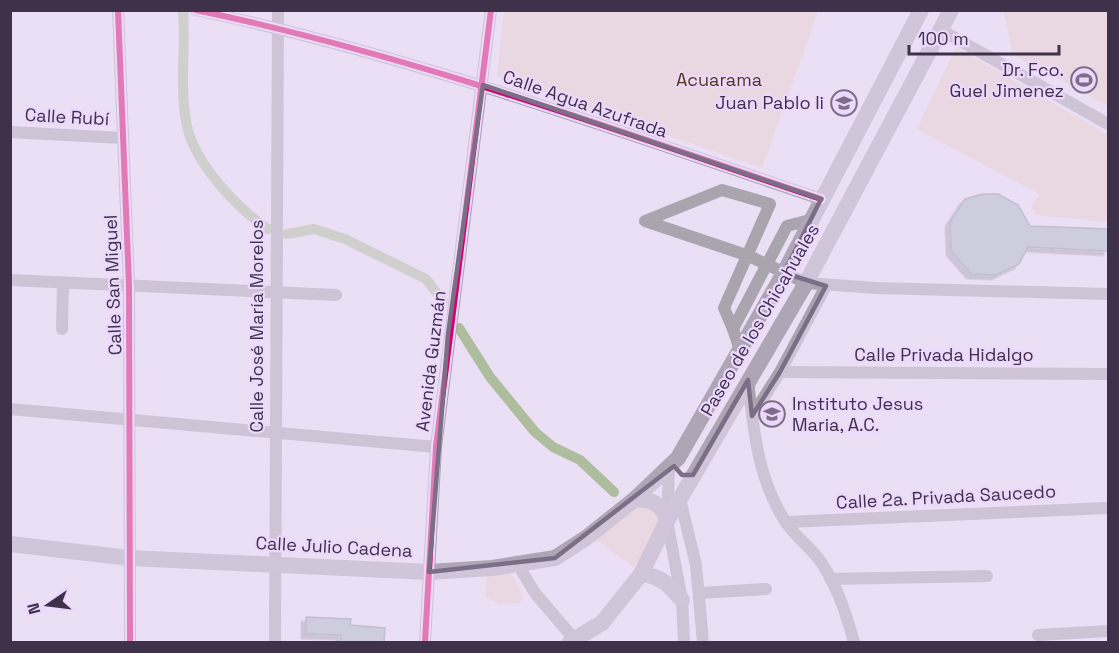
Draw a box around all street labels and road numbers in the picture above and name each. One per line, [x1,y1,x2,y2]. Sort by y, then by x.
street label: Calle Agua Azufrada [500,65,671,143]
street label: Calle Rubí [24,103,110,130]
street label: Calle San Miguel [99,214,126,356]
street label: Calle José María Morelos [245,219,268,433]
street label: Paseo de los Chicahuales [695,220,824,420]
street label: Avenida Guzmán [410,289,451,433]
street label: Calle Privada Hidalgo [854,343,1034,366]
street label: Calle 2a. Privada Saucedo [835,479,1057,514]
street label: Calle Julio Cadena [255,531,413,562]

